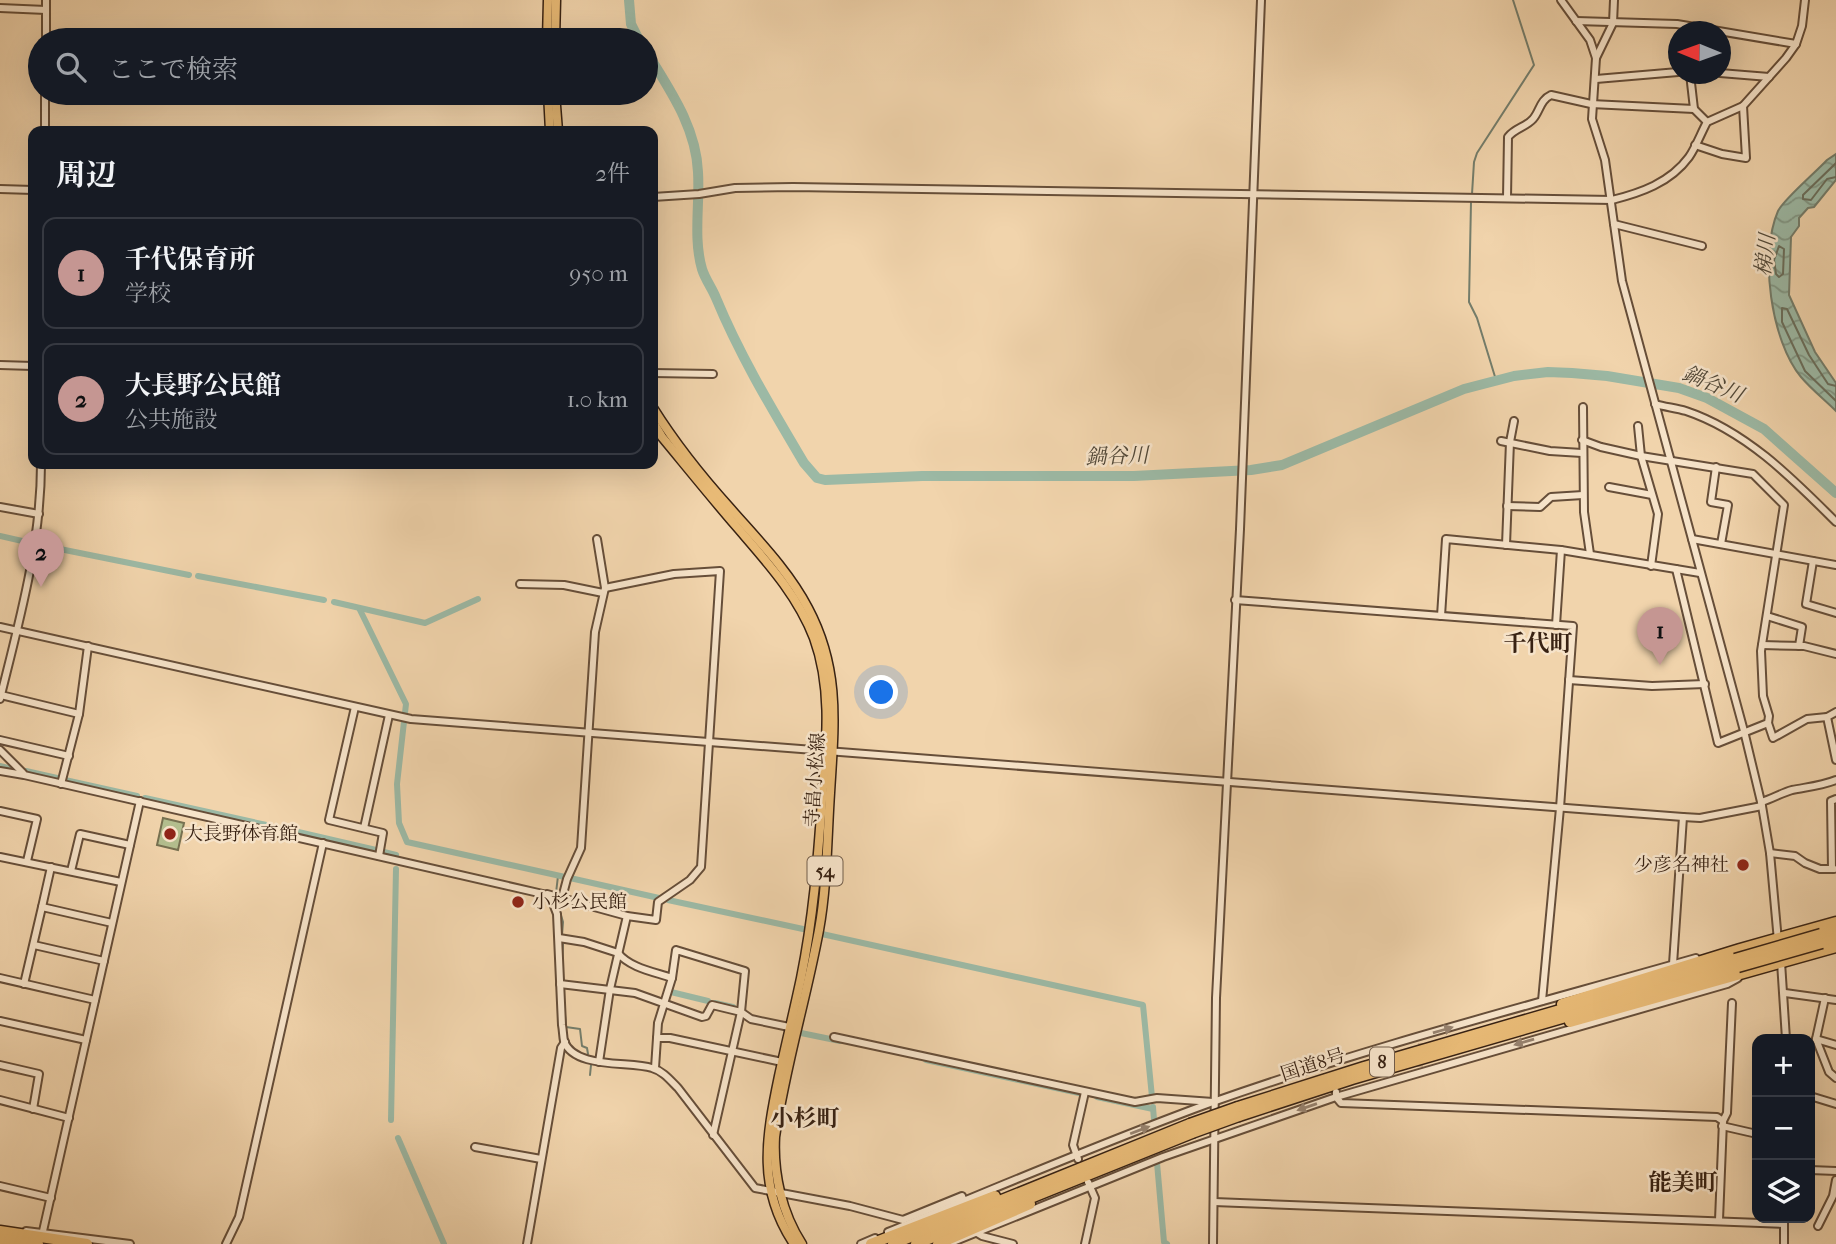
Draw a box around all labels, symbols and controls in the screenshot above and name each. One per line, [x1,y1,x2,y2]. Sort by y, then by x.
north arrow [1668,21,1731,84]
search box [28,28,658,105]
icon: search [52,48,90,86]
text: ここで検索 [108,54,238,85]
text: 周辺 [56,158,116,193]
text: 2件 [595,160,630,187]
water label: 梯川 [1751,231,1780,277]
text: 千代保育所 [125,244,255,275]
text: 1 [77,260,85,287]
text: 950 m [569,260,628,287]
text: 学校 [125,280,171,307]
water label: 鍋谷川 [1679,361,1749,408]
text: 大長野公民館 [125,370,281,401]
text: 2 [75,386,87,413]
text: 1.0 km [567,386,628,413]
text: 公共施設 [125,406,217,433]
water label: 鍋谷川 [1085,443,1151,469]
pin: 2 [18,529,64,587]
pin: 1 [1637,607,1683,665]
district label: 千代町 [1504,630,1573,657]
your location [864,675,898,709]
street label: 寺畠小松線 [801,732,829,828]
place label: 大長野体育館 [184,823,298,845]
marker: 大長野体育館 [162,826,178,842]
place label: 少彦名神社 [1634,854,1729,876]
road number: 54 [808,856,842,886]
marker: 少彦名神社 [1735,857,1751,873]
place label: 小杉公民館 [532,891,627,913]
marker: 小杉公民館 [510,894,526,910]
one-way arrow [1433,1025,1454,1035]
map controls [1752,1034,1815,1223]
button: + [1752,1034,1815,1097]
one-way arrow [1513,1038,1534,1048]
street label: 国道8号 [1278,1044,1348,1086]
road number: 8 [1370,1048,1394,1077]
button: − [1752,1097,1815,1160]
one-way arrow [1296,1102,1317,1112]
district label: 小杉町 [771,1105,840,1132]
one-way arrow [1130,1124,1151,1135]
button: layers [1752,1160,1815,1223]
district label: 能美町 [1649,1169,1718,1196]

